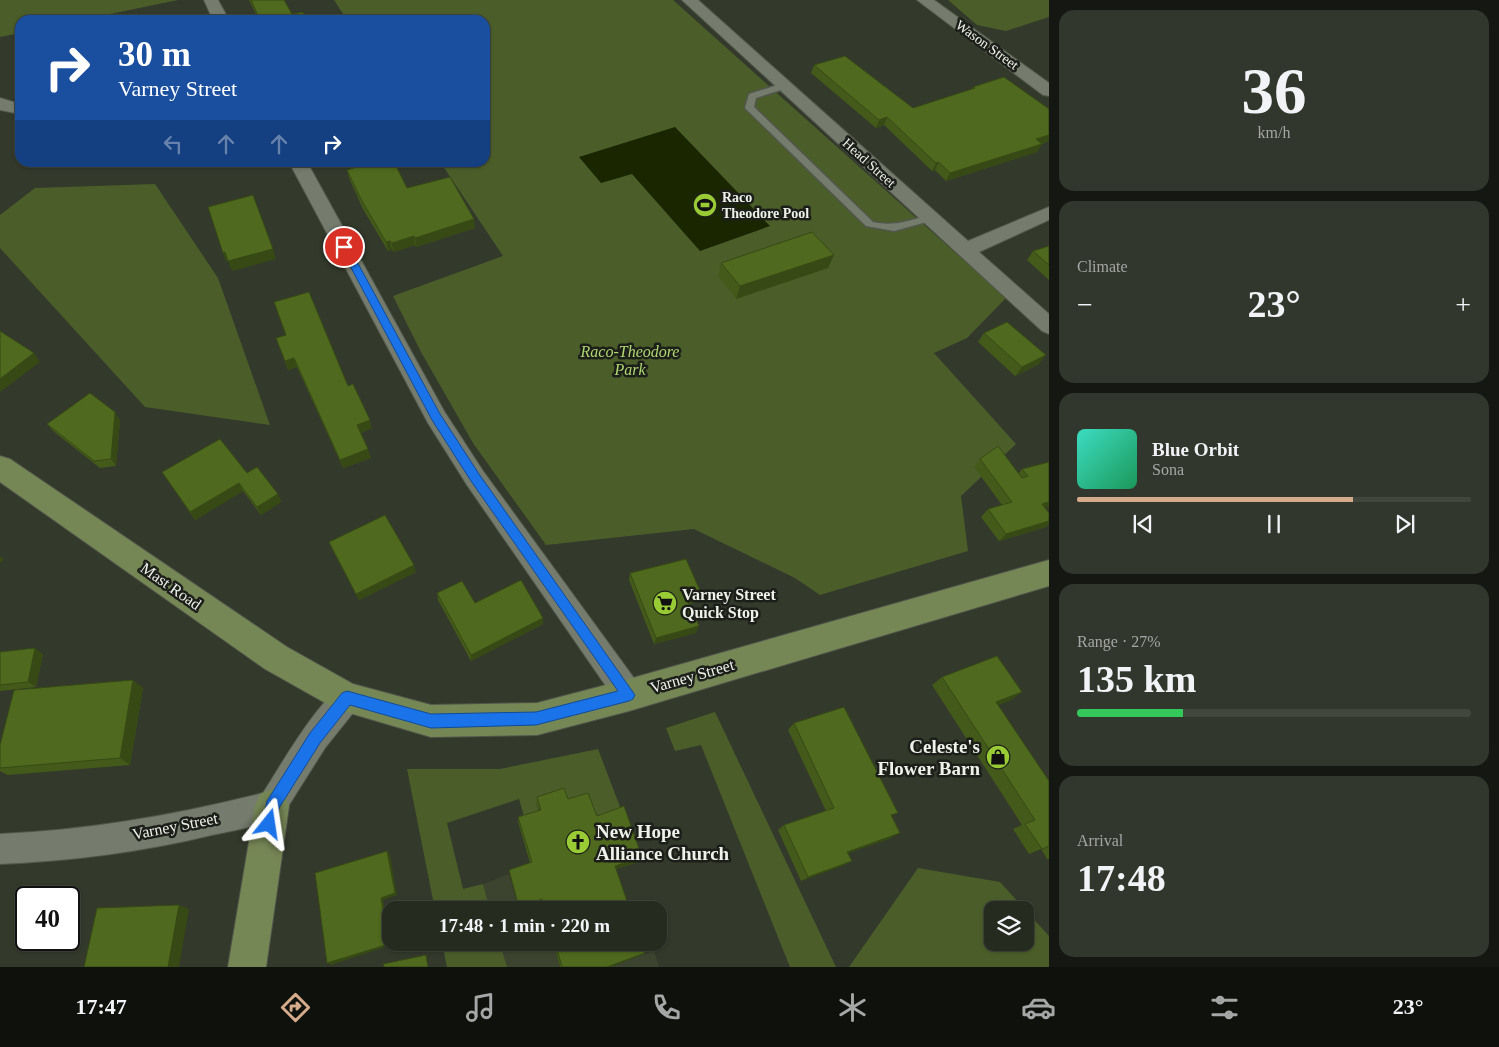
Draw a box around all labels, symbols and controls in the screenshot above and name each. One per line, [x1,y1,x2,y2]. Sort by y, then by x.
street label: Wason Street [953,17,1021,73]
icon: right [35,35,100,100]
text: 30 m [118,35,191,74]
text: 36 [1242,55,1307,127]
text: Varney Street [118,76,237,101]
text: km/h [1258,124,1290,141]
icon: left [159,130,187,158]
icon: ahead [212,130,240,158]
icon: ahead [265,130,293,158]
icon: right [318,130,346,158]
street label: Head Street [840,135,899,191]
place label: Raco Theodore Pool [722,190,809,221]
sports icon: Raco Theodore Pool [692,192,718,218]
pin [323,226,365,268]
icon: arrive [330,233,358,261]
text: Climate [1077,258,1128,275]
text: 23° [1247,283,1301,325]
text: − [1077,289,1093,320]
text: + [1455,289,1471,320]
park label: Raco-Theodore Park [580,343,679,378]
text: Blue Orbit [1152,439,1239,460]
text: Sona [1152,461,1184,478]
icon: previous [1129,510,1157,538]
icon: pause [1260,510,1288,538]
icon: next [1391,510,1419,538]
street label: Mast Road [138,559,204,613]
place label: Varney Street Quick Stop [682,586,776,622]
supermarket icon: Varney Street Quick Stop [652,590,678,616]
text: Range · 27% [1077,633,1161,650]
street label: Varney Street [648,656,737,697]
text: 135 km [1077,658,1196,700]
place label: Celeste's Flower Barn [877,736,980,779]
shop icon: Celeste's Flower Barn [985,744,1011,770]
position arrow [242,797,294,849]
street label: Varney Street [131,809,220,844]
place label: New Hope Alliance Church [596,821,730,864]
church icon: New Hope Alliance Church [565,829,591,855]
text: Arrival [1077,832,1123,849]
text: 17:48 [1077,857,1166,899]
speed limit sign: 40 [15,886,80,951]
map controls [984,901,1034,951]
button: layers [984,901,1034,951]
text: 17:48 · 1 min · 220 m [439,915,610,936]
icon: directions [278,990,313,1025]
icon: music [463,990,498,1025]
icon: phone [649,990,684,1025]
icon: climate [835,990,870,1025]
icon: car [1021,990,1056,1025]
icon: filters [1207,990,1242,1025]
text: 17:47 [75,994,127,1019]
text: 23° [1393,994,1423,1019]

